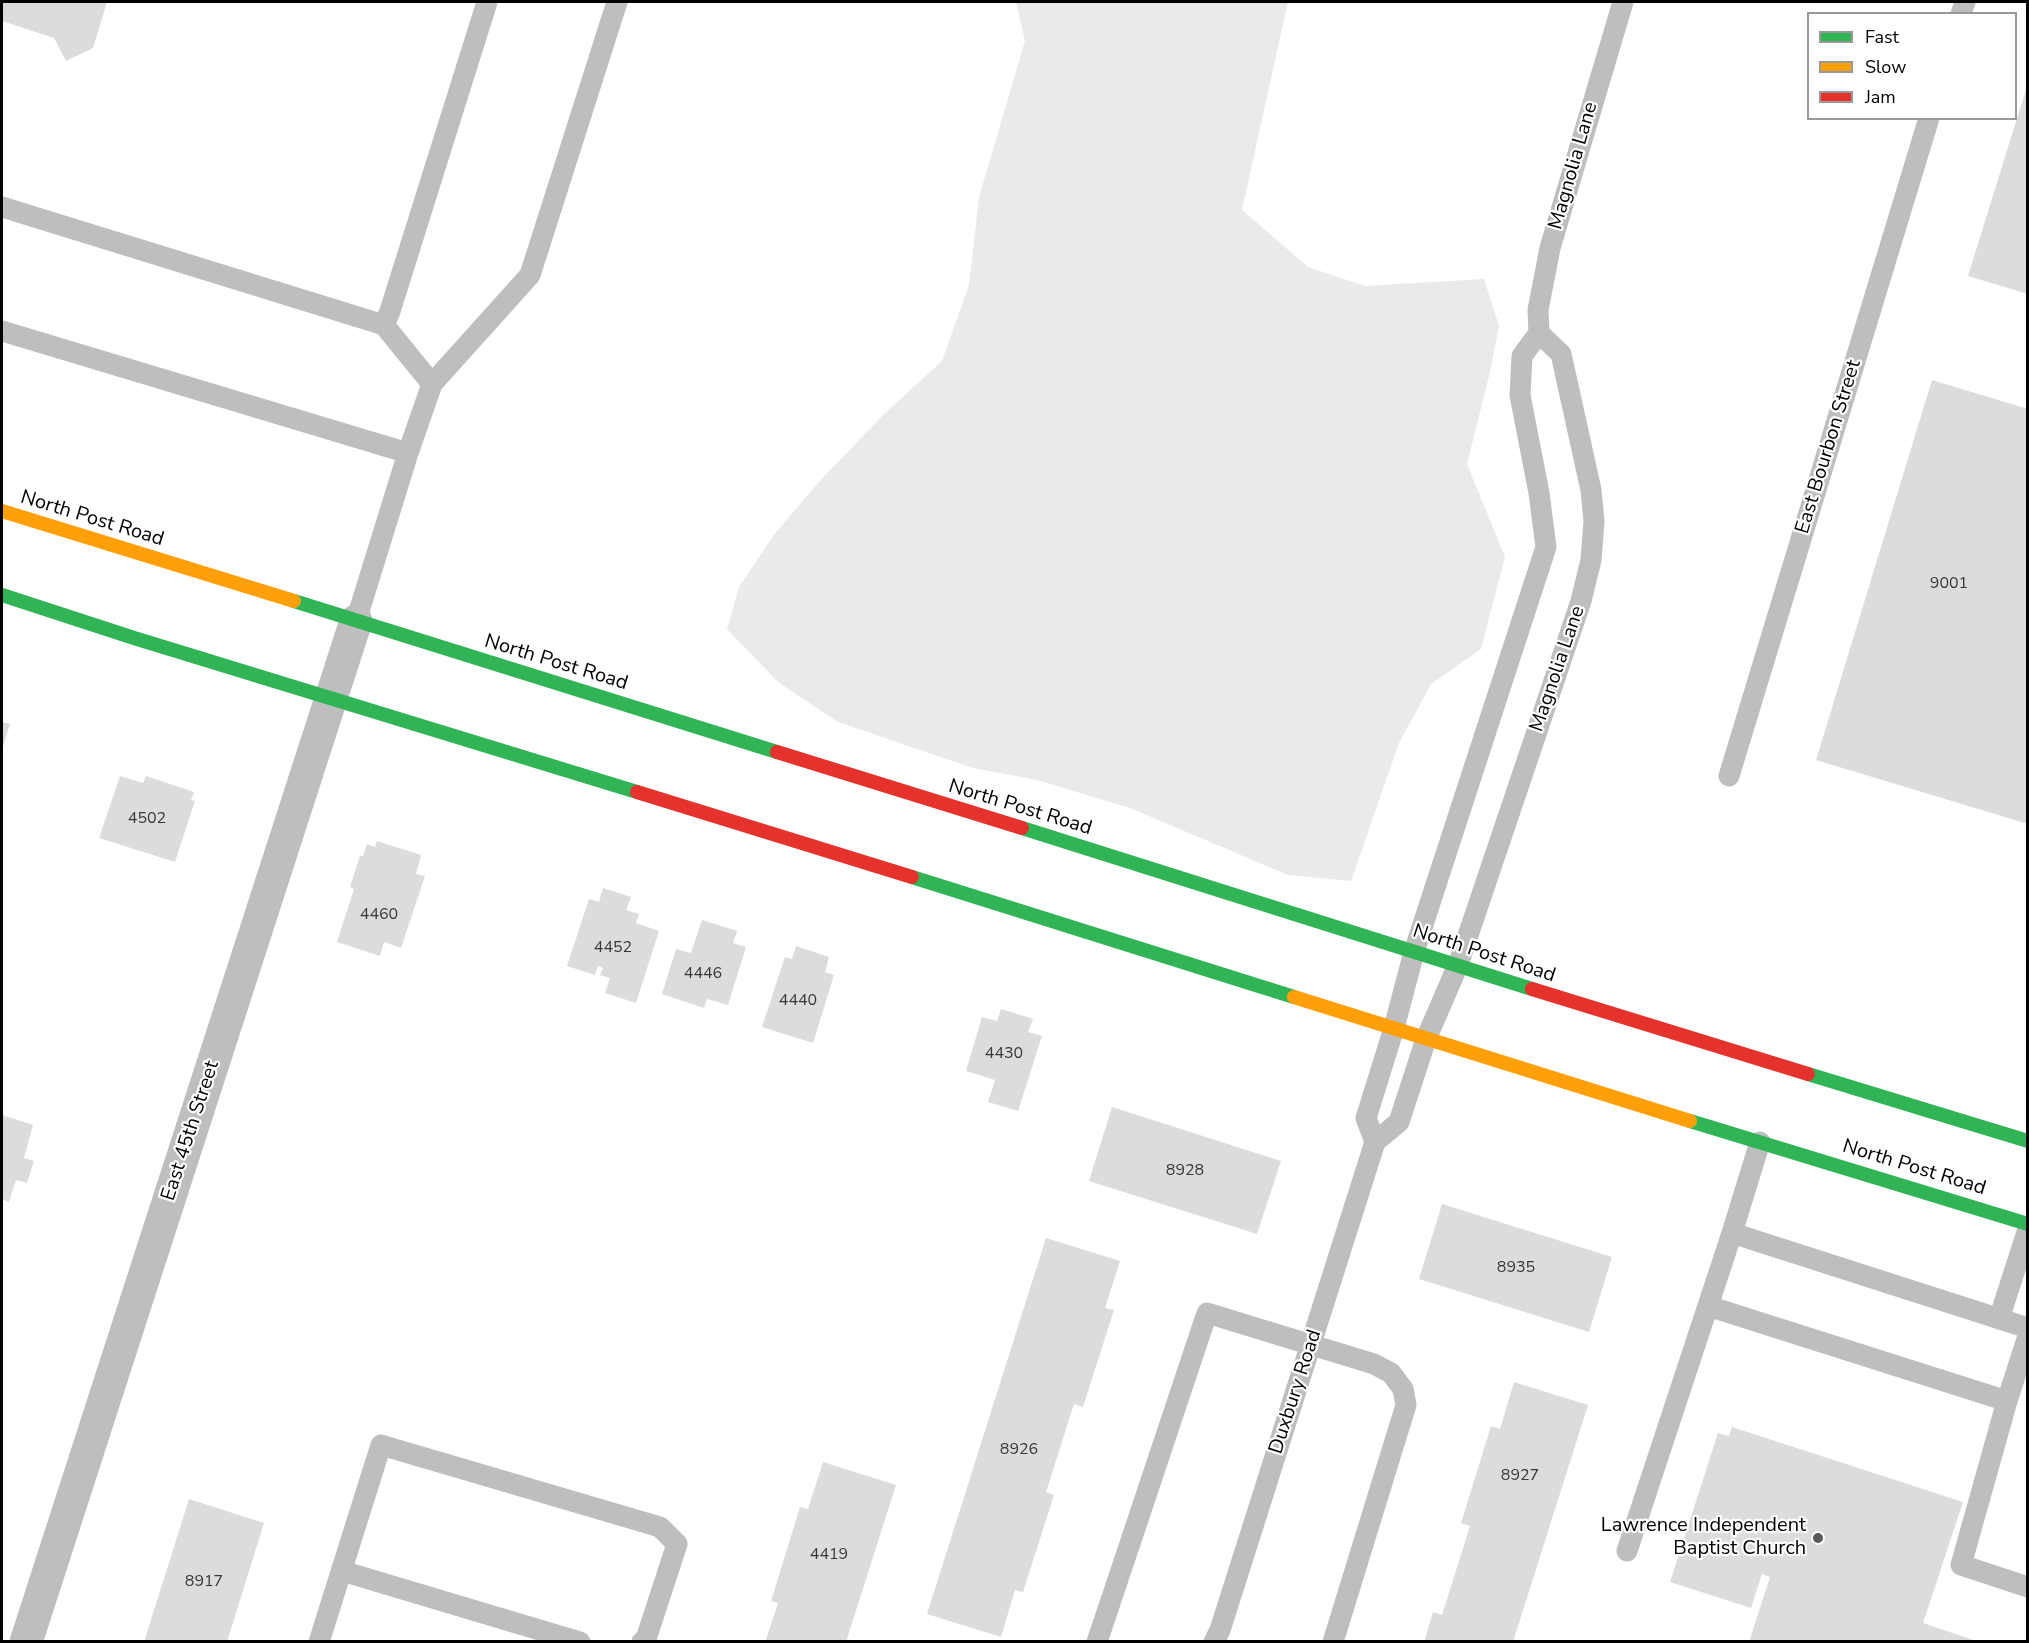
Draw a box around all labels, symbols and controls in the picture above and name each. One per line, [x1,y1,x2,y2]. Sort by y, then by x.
legend [1807,12,2017,120]
text: Fast [1865,25,1899,49]
text: Slow [1865,55,1906,79]
text: Jam [1865,85,1896,109]
street label: Magnolia Lane [1544,99,1604,233]
street label: East Bourbon Street [1791,357,1867,537]
street label: North Post Road [17,486,167,552]
house number: 9001 [1930,574,1968,594]
street label: Magnolia Lane [1525,603,1591,735]
street label: North Post Road [481,630,631,696]
street label: North Post Road [945,775,1095,841]
house number: 4502 [128,809,166,829]
house number: 4460 [360,905,398,925]
street label: North Post Road [1410,920,1558,988]
house number: 4452 [594,938,632,958]
house number: 4446 [684,964,722,984]
house number: 4440 [779,991,817,1011]
house number: 4430 [985,1044,1023,1064]
street label: East 45th Street [157,1058,225,1204]
street label: North Post Road [1839,1135,1989,1201]
house number: 8928 [1166,1161,1204,1181]
house number: 8935 [1497,1258,1535,1278]
street label: Duxbury Road [1265,1327,1327,1457]
house number: 8926 [1000,1440,1038,1460]
house number: 8927 [1501,1466,1539,1486]
place label: Lawrence Independent Baptist Church [1601,1514,1806,1561]
marker: Lawrence Independent Baptist Church [1811,1531,1825,1545]
house number: 4419 [810,1545,848,1565]
house number: 8917 [185,1572,223,1592]

